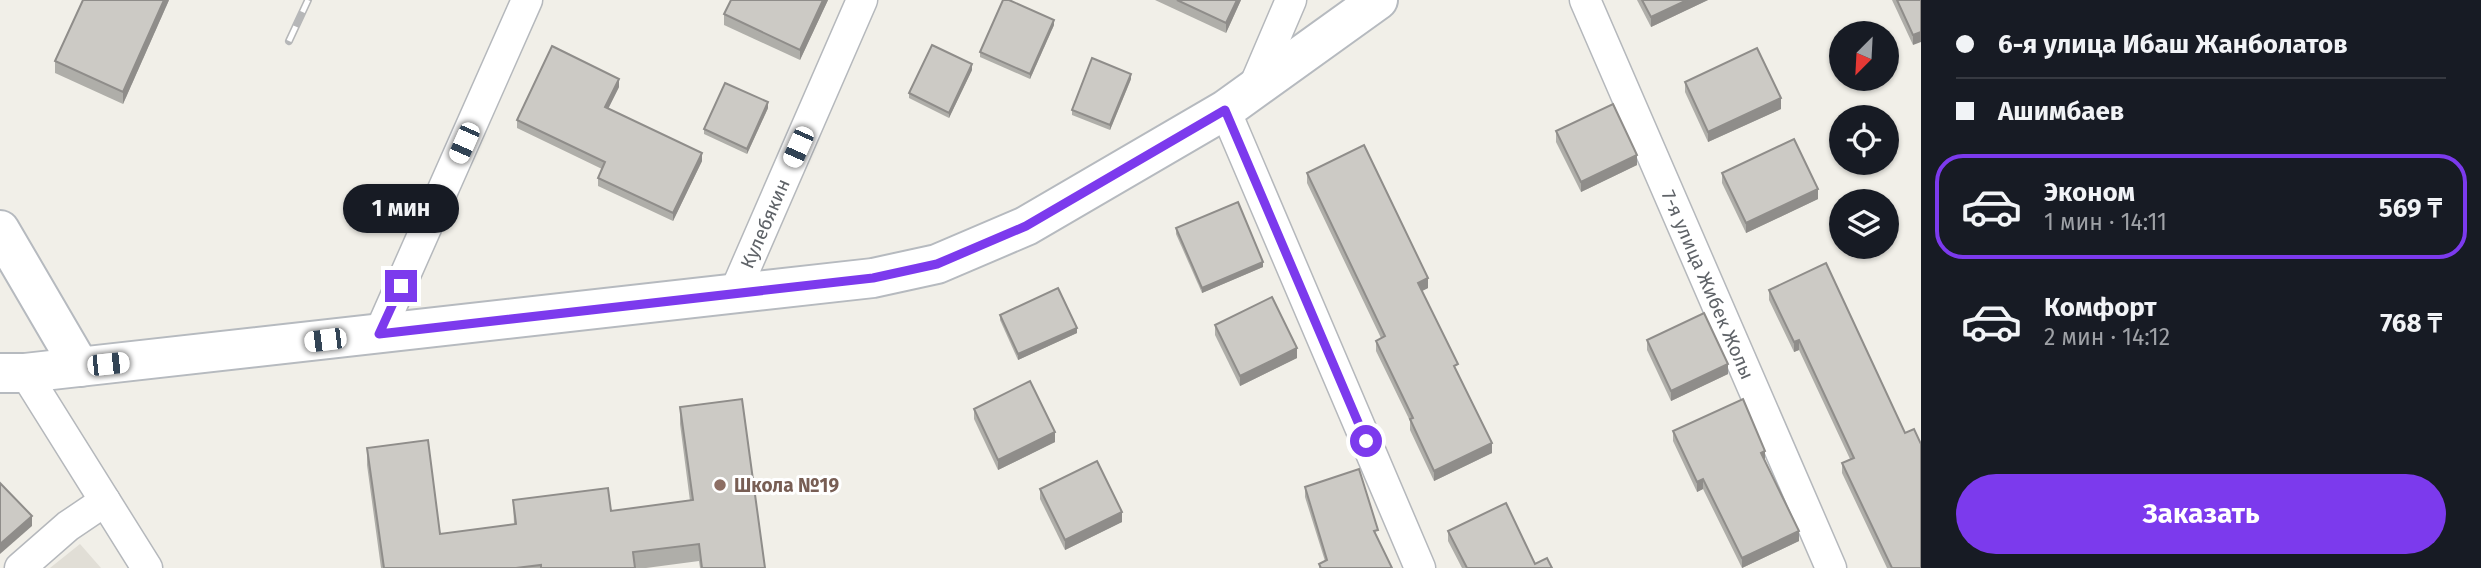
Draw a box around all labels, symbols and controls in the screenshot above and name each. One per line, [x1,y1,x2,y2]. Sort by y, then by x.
north arrow [1829,21,1899,91]
map controls [1829,21,1899,259]
text: 6-я улица Ибаш Жанболатов [1998,29,2348,60]
text: Ашимбаев [1998,96,2124,127]
button: locate [1829,105,1899,175]
car [446,120,483,166]
car [780,124,817,170]
street label: Кулебякин [736,175,795,272]
icon: car [1960,175,2023,238]
text: Эконом [2044,177,2135,208]
callout: 1 мин [343,184,459,233]
street label: 7-я улица Жибек Жолы [1657,187,1759,383]
button: layers [1829,189,1899,259]
text: 569 ₸ [2379,193,2442,224]
text: 1 мин [372,194,430,222]
text: 1 мин · 14:11 [2044,208,2167,236]
route end [385,270,417,302]
icon: car [1960,290,2023,353]
text: Комфорт [2044,292,2157,323]
text: 768 ₸ [2380,308,2442,339]
text: 2 мин · 14:12 [2044,323,2170,351]
car [303,327,348,353]
car [87,351,130,377]
route start [1350,425,1382,457]
place label: Школа №19 [734,474,839,497]
button: Заказать [1956,474,2446,554]
marker: Школа №19 [712,477,728,493]

